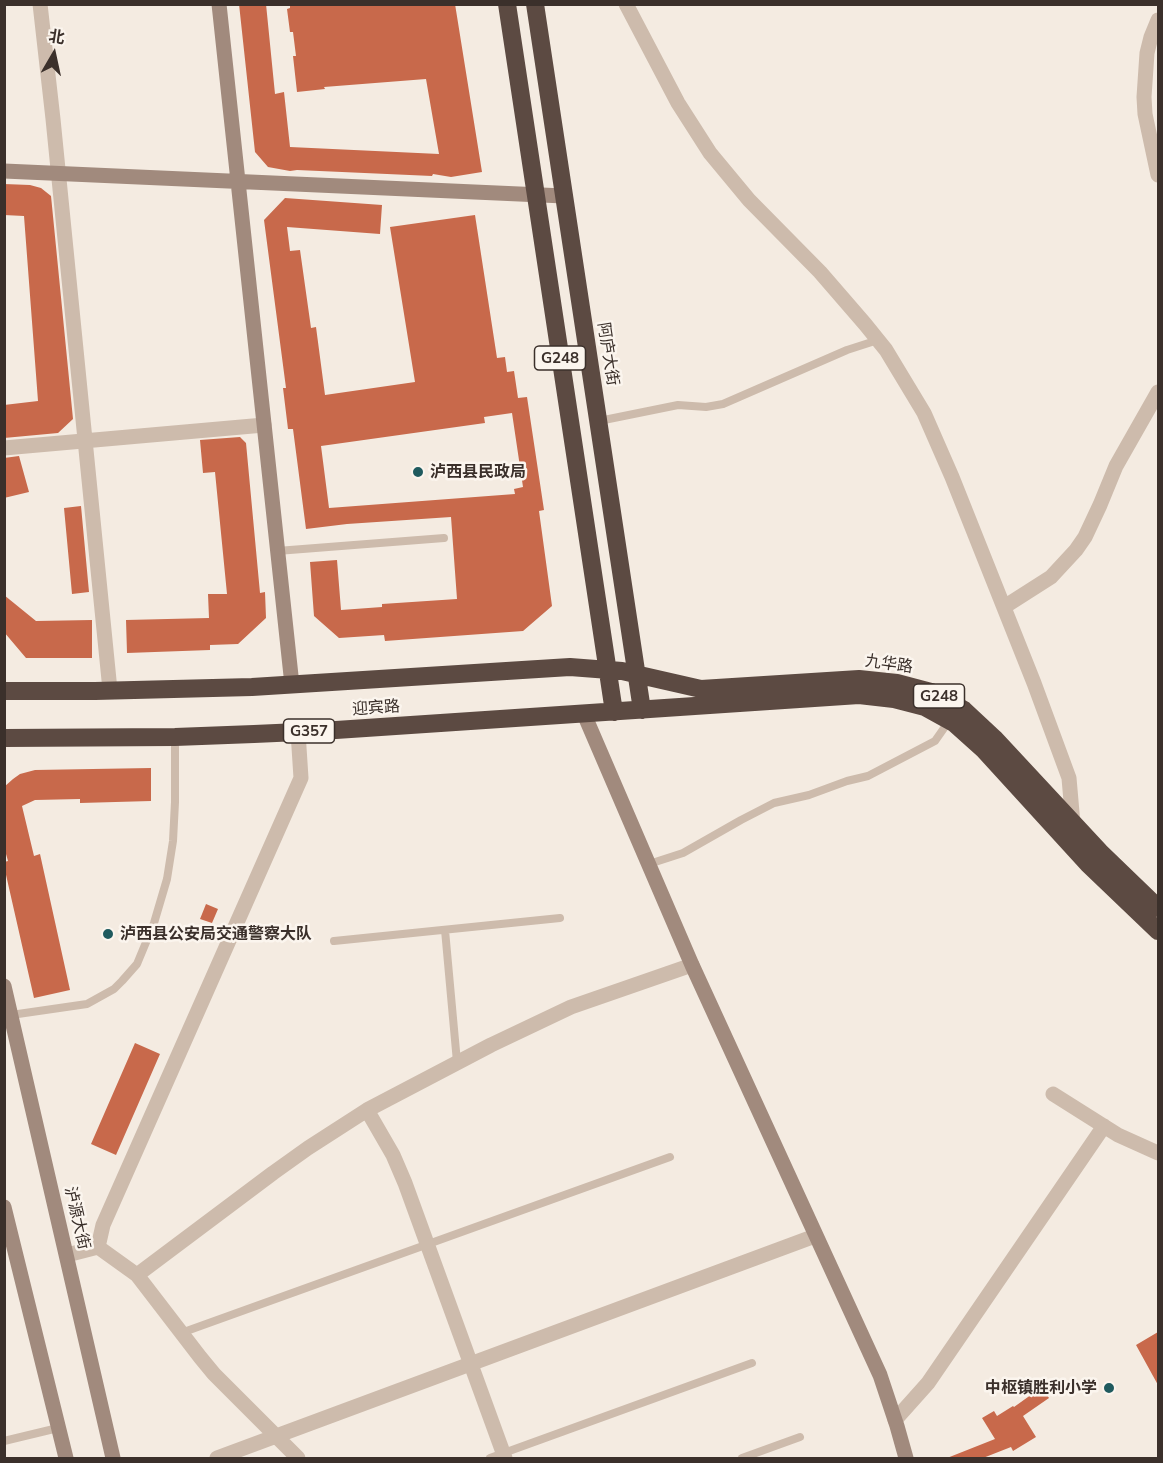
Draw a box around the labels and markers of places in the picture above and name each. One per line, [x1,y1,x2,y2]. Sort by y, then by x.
place label: 泸西县民政局 [430,462,526,482]
marker: 泸西县民政局 [411,465,425,479]
place label: 泸西县公安局交通警察大队 [120,924,312,944]
marker: 泸西县公安局交通警察大队 [101,927,115,941]
place label: 中枢镇胜利小学 [985,1378,1097,1398]
marker: 中枢镇胜利小学 [1102,1381,1116,1395]

